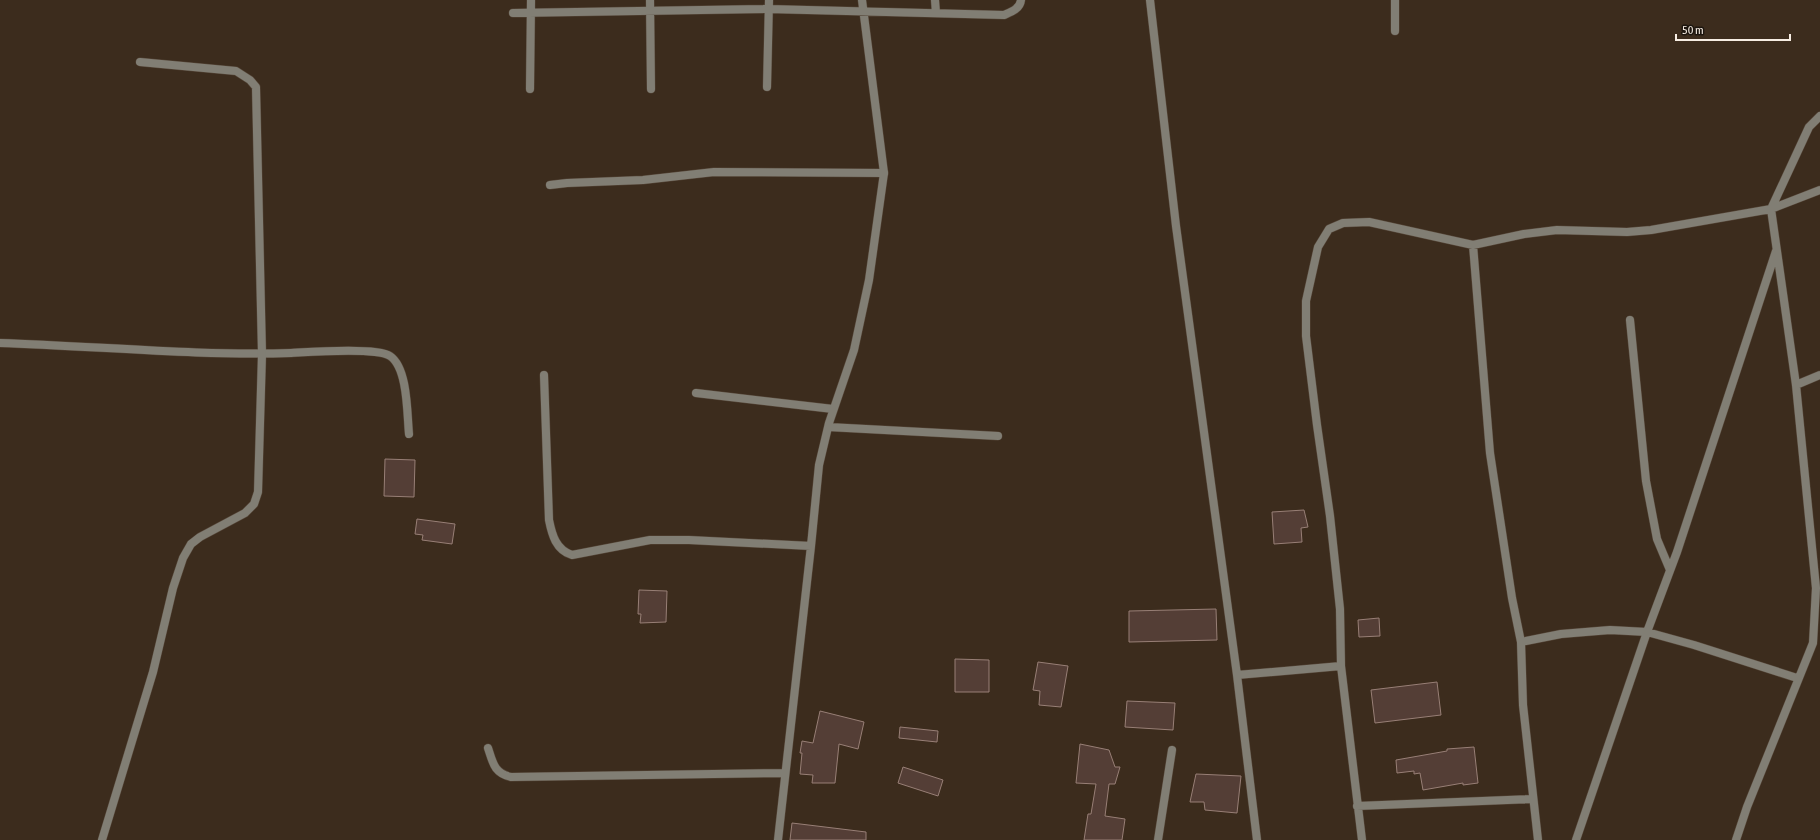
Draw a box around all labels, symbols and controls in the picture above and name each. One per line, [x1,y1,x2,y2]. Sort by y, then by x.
scale bar [1676,16,1790,42]
text: 50 m [1682,23,1704,37]

